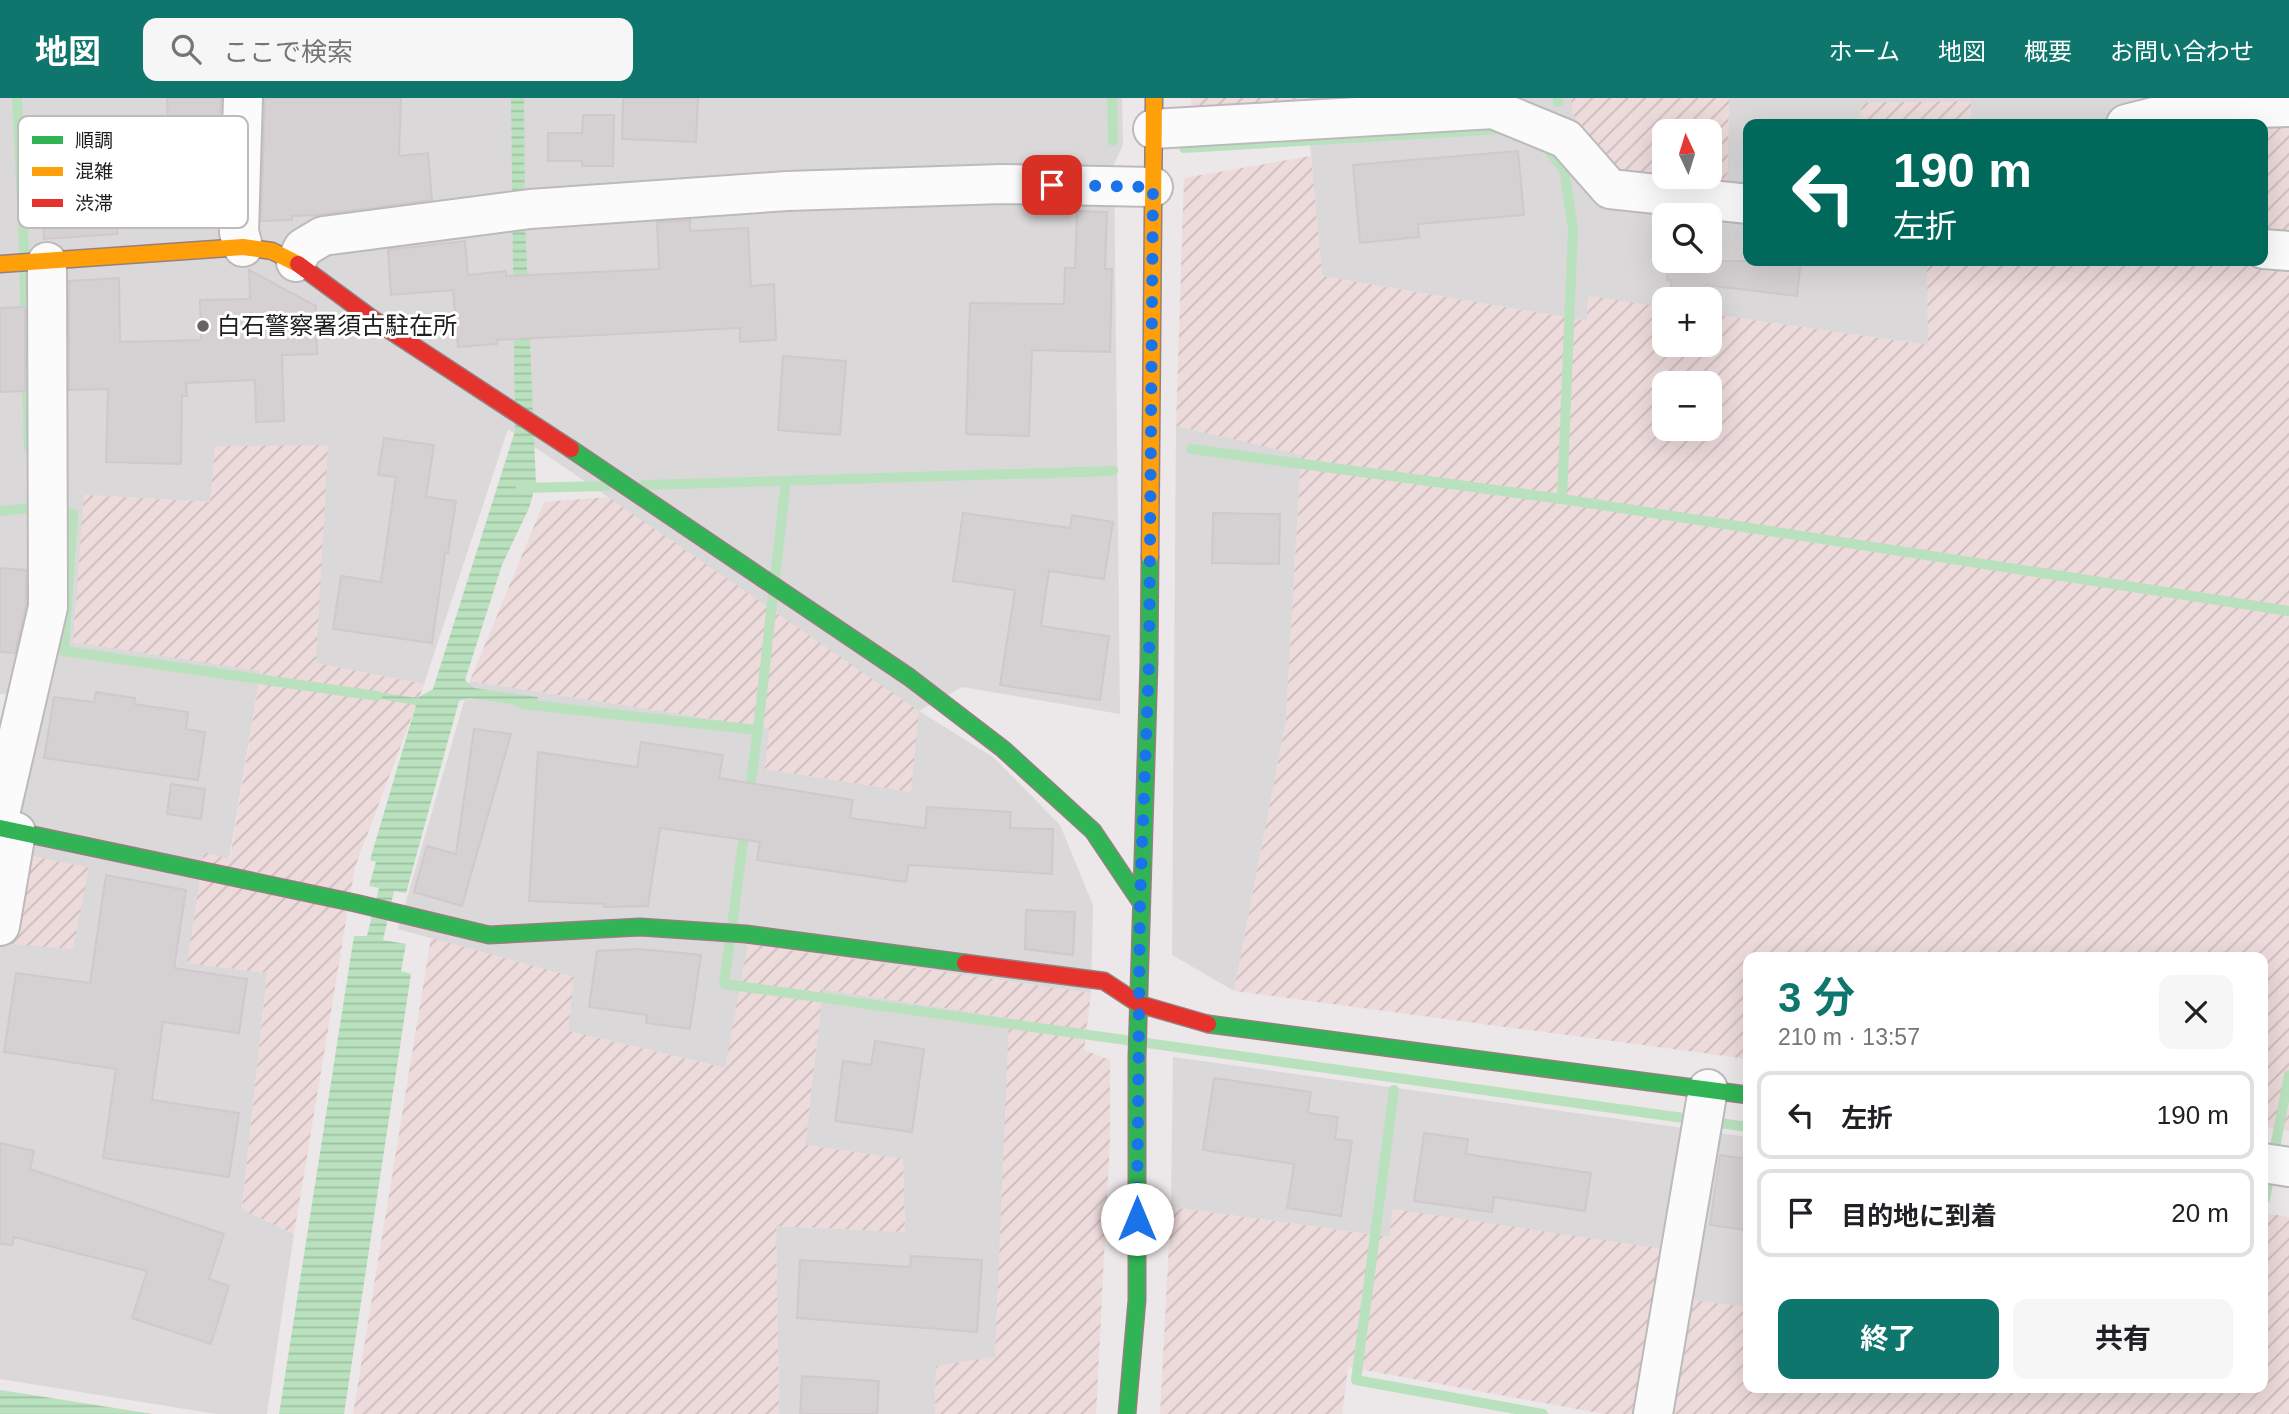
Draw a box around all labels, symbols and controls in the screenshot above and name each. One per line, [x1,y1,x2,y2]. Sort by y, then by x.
search box [143,18,633,81]
icon: search [167,30,205,68]
text: 地図 [35,33,101,70]
text: ここで検索 [223,37,353,67]
text: ホーム [1829,38,1900,65]
text: 地図 [1938,38,1986,65]
text: 概要 [2024,38,2072,65]
text: お問い合わせ [2110,38,2254,65]
legend [18,116,248,228]
north arrow [1652,119,1722,189]
map controls [1652,119,1722,441]
text: 順調 [75,130,113,151]
text: 190 m [1893,143,2032,197]
icon: left [1778,147,1869,238]
pin [1022,155,1082,215]
text: 混雑 [75,161,113,182]
icon: arrive [1033,166,1071,204]
text: 渋滞 [75,193,113,214]
button: search [1652,203,1722,273]
text: 左折 [1893,208,1957,244]
button: + [1652,287,1722,357]
place label: 白石警察署須古駐在所 [217,312,457,339]
marker: 白石警察署須古駐在所 [195,318,211,334]
button: − [1652,371,1722,441]
text: 3 分 [1778,974,1855,1021]
button: close [2159,975,2233,1049]
text: 210 m · 13:57 [1778,1024,1920,1050]
icon: left [1782,1096,1820,1134]
text: 190 m [2157,1100,2229,1130]
text: 左折 [1841,1103,1893,1133]
position arrow [1100,1182,1174,1256]
icon: arrive [1782,1194,1820,1232]
text: 20 m [2171,1198,2229,1228]
text: 目的地に到着 [1841,1201,1997,1231]
button: 終了 [1778,1299,1999,1379]
button: 共有 [2013,1299,2233,1379]

